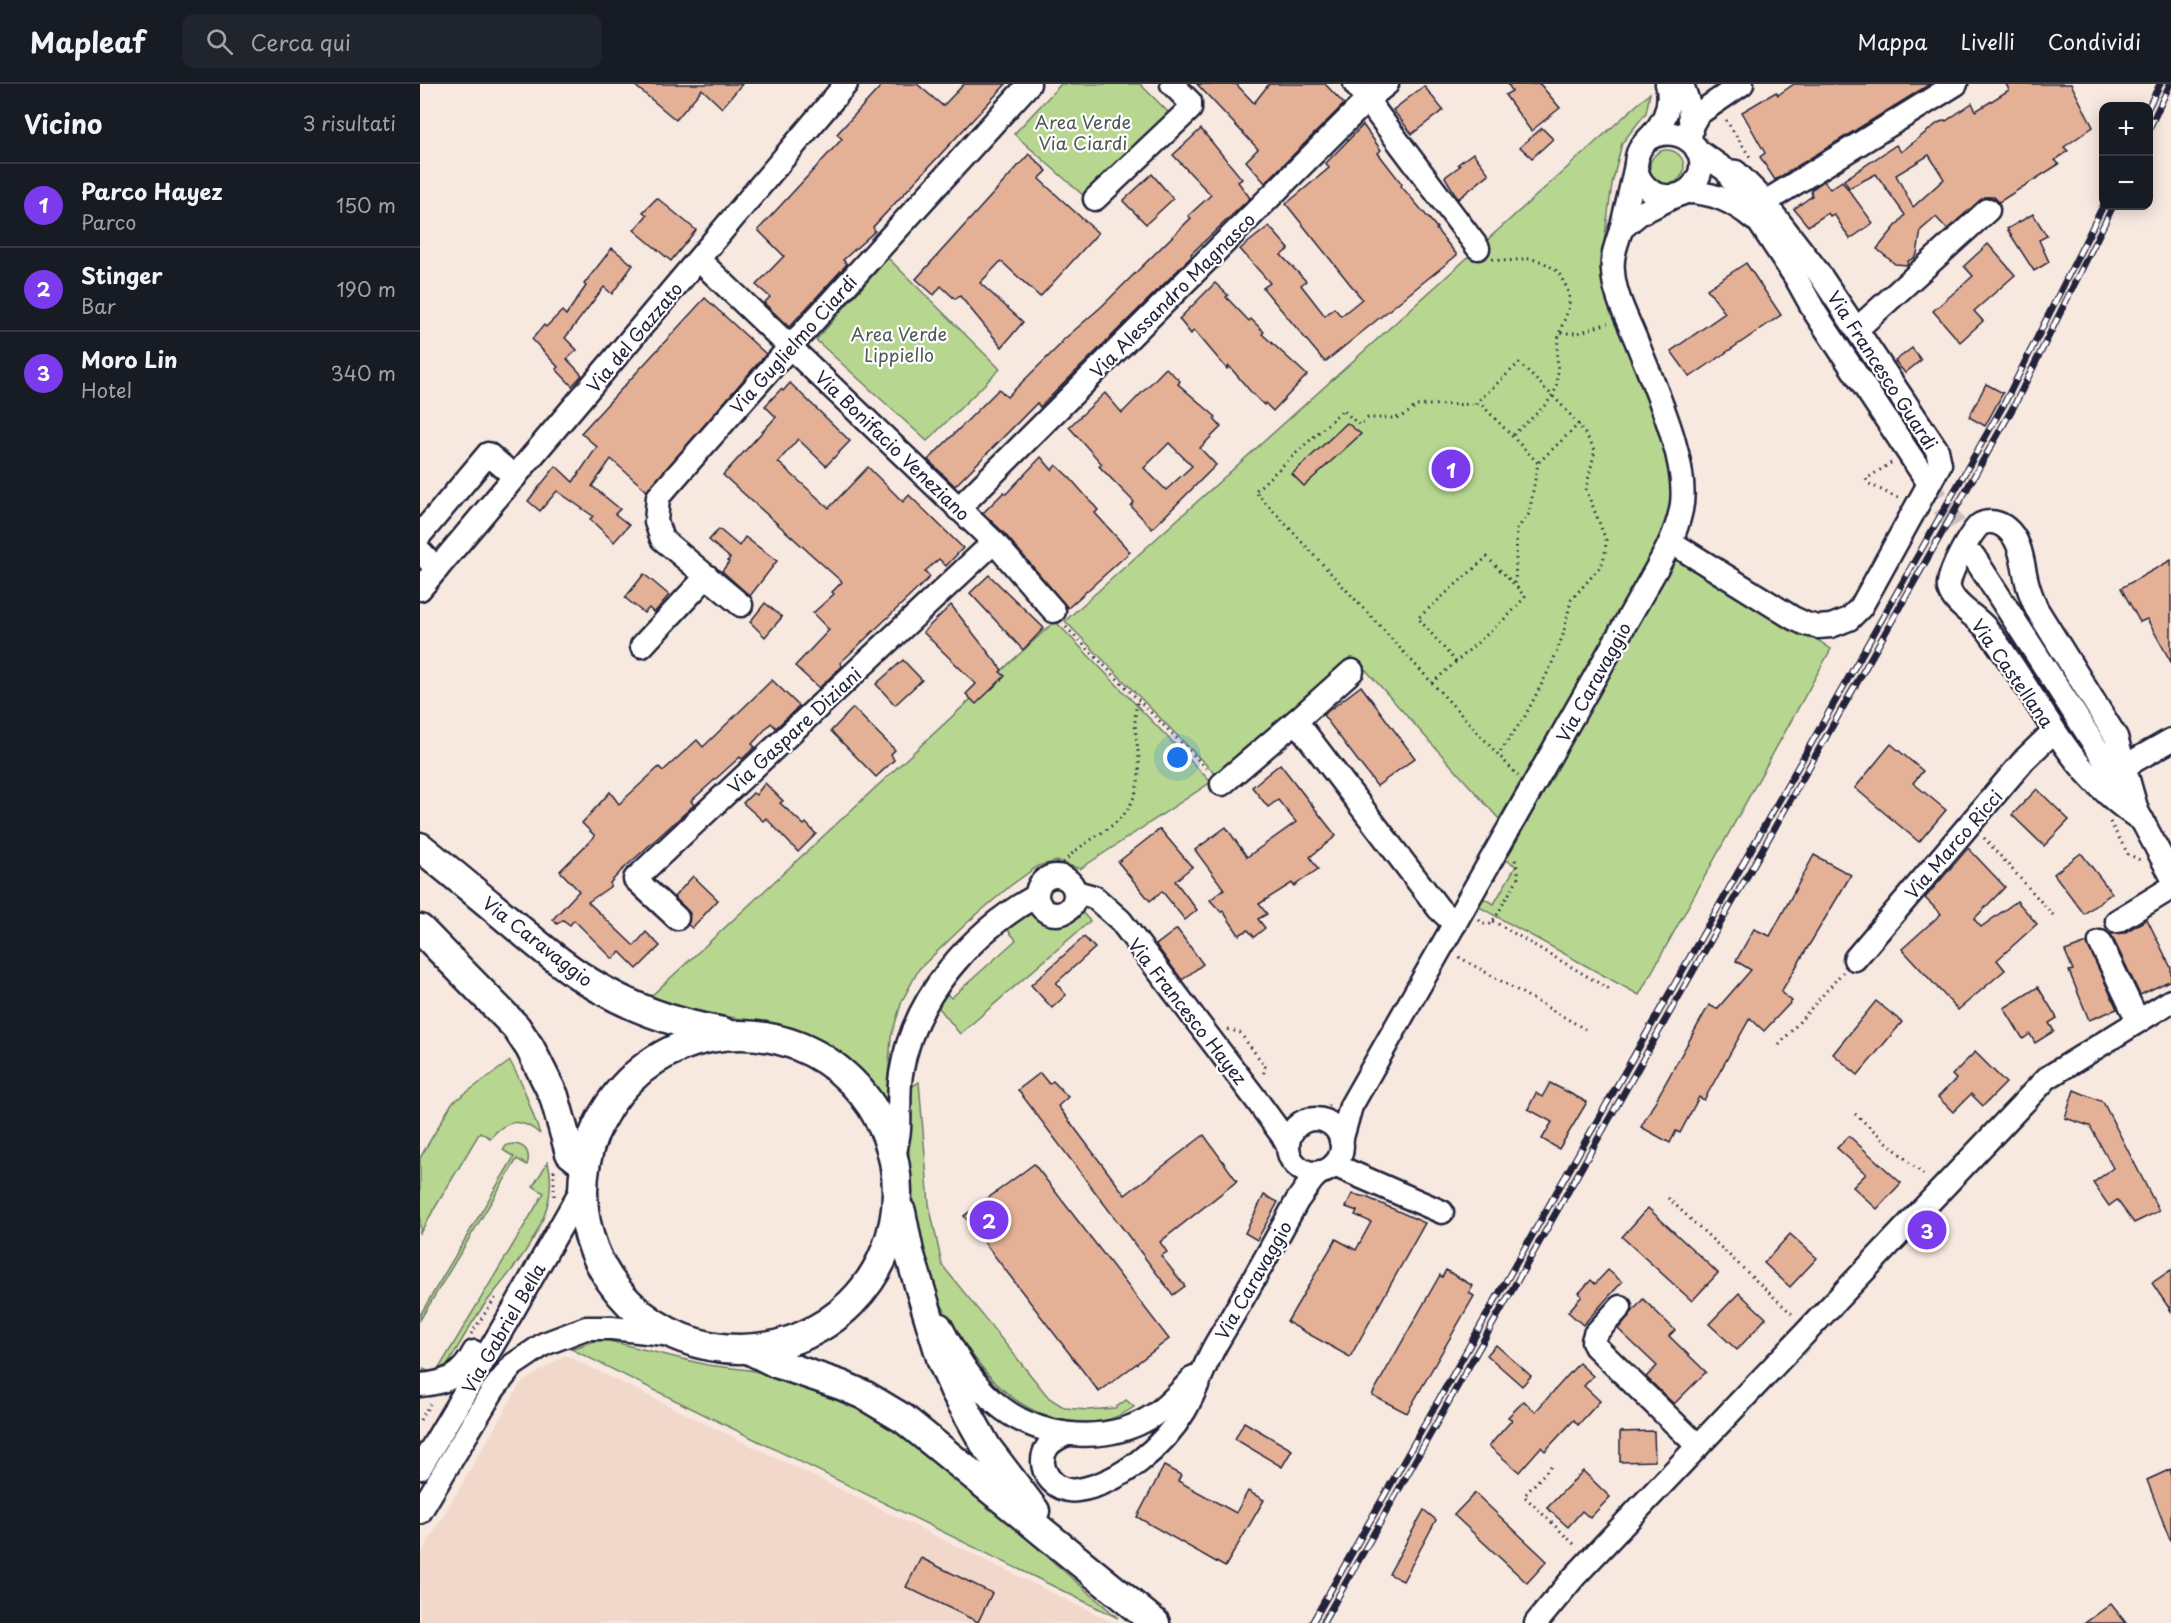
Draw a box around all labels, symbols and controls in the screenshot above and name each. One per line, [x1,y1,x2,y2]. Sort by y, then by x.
search box [182,14,602,68]
text: Mapleaf [30,20,146,63]
icon: search [203,25,236,58]
text: Cerca qui [251,25,351,58]
text: Mappa [1858,25,1928,57]
text: Livelli [1961,25,2015,57]
text: Condividi [2048,25,2141,57]
map controls [2099,102,2153,210]
button: + [2099,102,2153,156]
text: Vicino [24,104,102,143]
text: 3 risultati [302,108,396,138]
park label: Area Verde Via Ciardi [1035,108,1131,156]
button: − [2099,156,2153,210]
text: Parco Hayez [81,174,222,207]
text: 1 [39,190,48,220]
text: 150 m [336,190,396,220]
street label: Via Alessandro Magnasco [1083,206,1261,384]
text: Parco [81,207,136,237]
text: Stinger [81,258,163,291]
street label: Via Guglielmo Ciardi [723,269,863,419]
text: 2 [36,274,51,304]
text: 190 m [337,274,396,304]
street label: Via del Gazzato [580,276,688,398]
street label: Via Francesco Guardi [1821,285,1945,455]
text: Bar [81,291,116,321]
park label: Area Verde Lippiello [851,320,947,368]
text: Moro Lin [81,342,178,375]
text: 3 [37,358,50,388]
text: 340 m [331,358,396,388]
street label: Via Bonifacio Veneziano [809,364,977,526]
text: Hotel [81,375,132,405]
pin: 1 [1432,446,1470,492]
street label: Via Castellana [1965,613,2061,733]
street label: Via Caravaggio [1549,617,1637,747]
street label: Via Gaspare Diziani [721,661,867,799]
your location [1163,743,1192,772]
street label: Via Marco Ricci [1898,783,2008,905]
street label: Via Caravaggio [477,889,599,993]
street label: Via Francesco Hayez [1122,932,1254,1090]
pin: 2 [970,1198,1008,1242]
pin: 3 [1908,1208,1946,1252]
street label: Via Caravaggio [1208,1215,1298,1345]
street label: Via Gabriel Bella [455,1257,552,1398]

